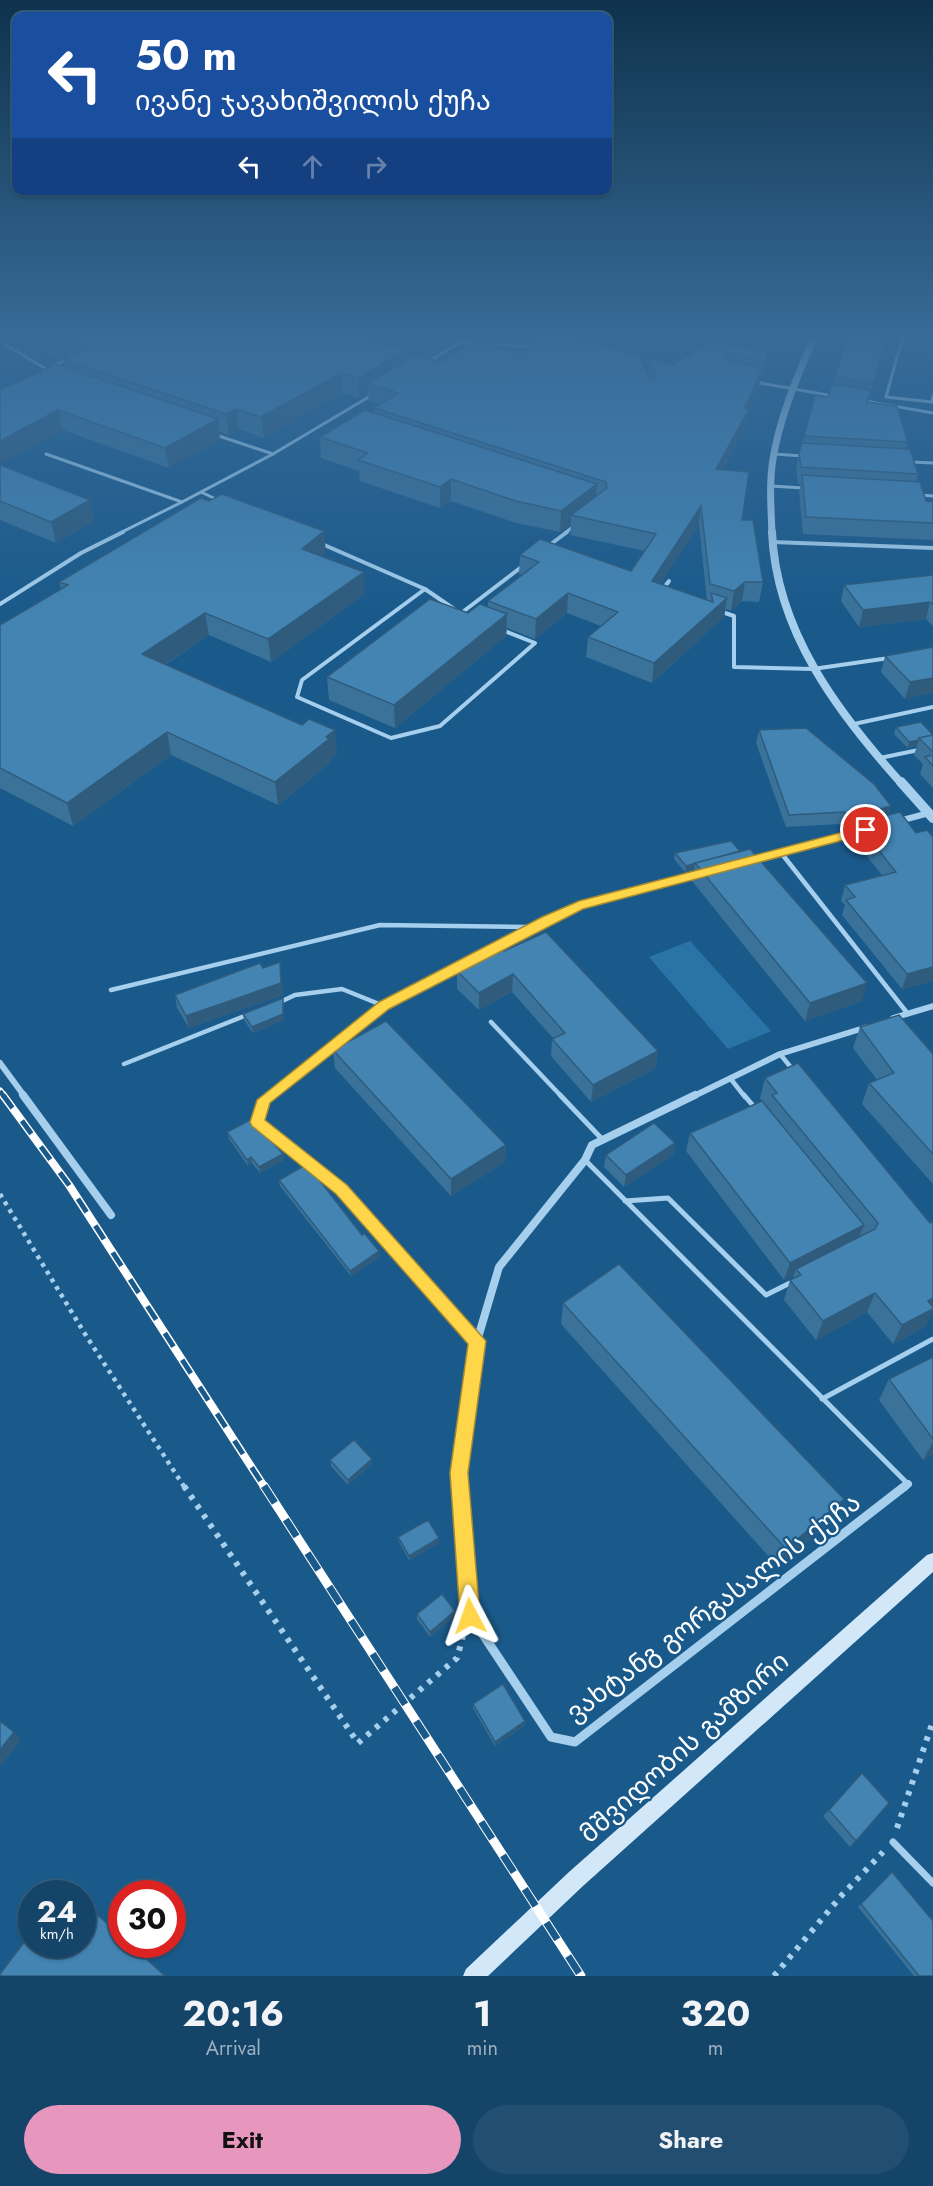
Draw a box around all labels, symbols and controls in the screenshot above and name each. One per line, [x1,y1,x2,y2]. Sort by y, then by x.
text: 50 m [135,25,237,86]
icon: left [36,36,114,114]
text: ივანე ჯავახიშვილის ქუჩა [135,81,491,120]
icon: left [233,150,266,183]
icon: ahead [296,150,329,183]
icon: right [359,150,392,183]
pin [840,804,891,855]
icon: arrive [849,813,882,846]
street label: ვახტანგ გორგასალის ქუჩა [558,1483,868,1731]
position arrow [438,1584,502,1648]
street label: მშვიდობის გამზირი [571,1642,797,1852]
speed limit sign: 30 [108,1880,186,1958]
text: 24 [37,1890,77,1933]
text: km/h [40,1923,74,1945]
text: 20:16 [183,1987,284,2039]
text: 1 [473,1987,491,2039]
text: 320 [681,1987,750,2039]
text: Arrival [206,2034,261,2063]
text: min [467,2034,498,2063]
text: m [708,2034,723,2063]
button: Exit [24,2105,461,2174]
button: Share [473,2105,909,2174]

